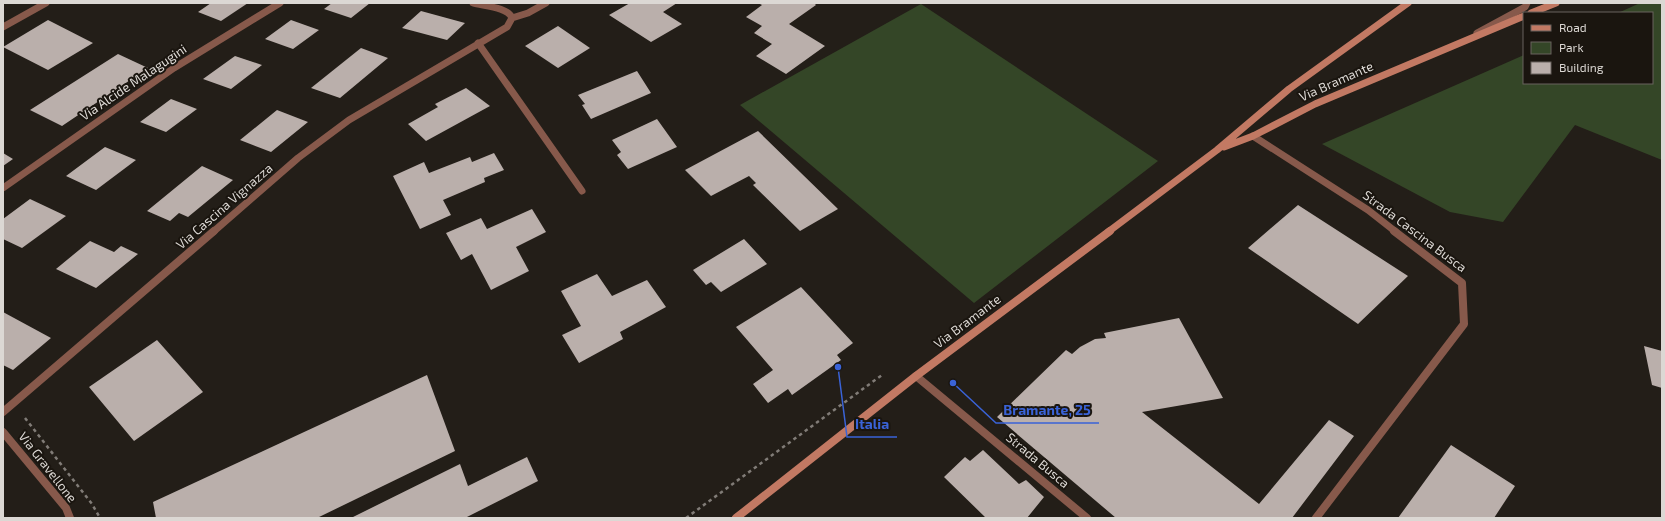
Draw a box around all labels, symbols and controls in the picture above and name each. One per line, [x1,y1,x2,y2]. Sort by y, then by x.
legend [1523,12,1653,84]
text: Road [1559,20,1587,34]
street label: Via Alcide Malagugini [77,40,189,124]
text: Park [1559,40,1584,54]
street label: Via Bramante [1296,57,1376,104]
text: Building [1559,60,1604,74]
street label: Via Cascina Vignazza [172,160,276,252]
street label: Strada Cascina Busca [1360,187,1470,275]
street label: Via Bramante [930,291,1004,351]
callout: Bramante, 25 [996,397,1099,423]
text: Bramante, 25 [1003,401,1091,418]
callout: Italia [847,411,897,437]
text: Italia [855,415,889,432]
street label: Via Gravellone [15,429,81,505]
street label: Strada Busca [1003,429,1073,491]

